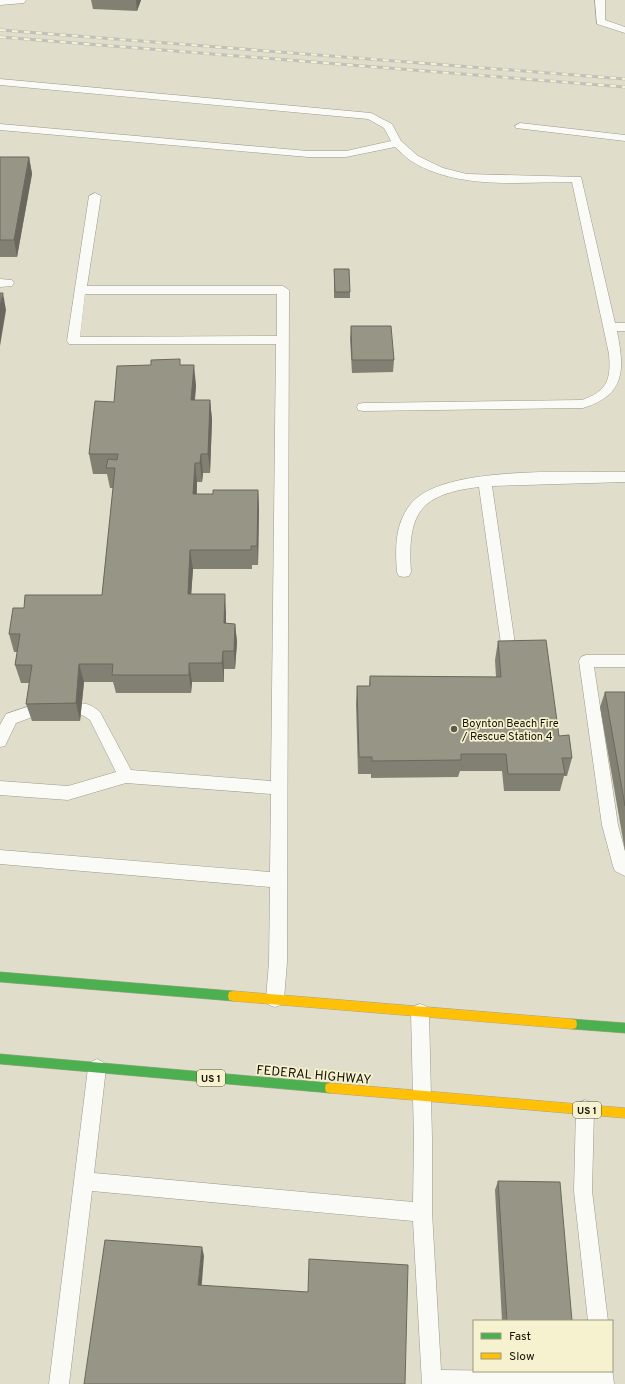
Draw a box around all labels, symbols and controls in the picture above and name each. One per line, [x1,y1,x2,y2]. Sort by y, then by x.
place label: Boynton Beach Fire / Rescue Station 4 [461,717,559,744]
marker: Boynton Beach Fire / Rescue Station 4 [449,724,459,734]
street label: FEDERAL HIGHWAY [256,1063,372,1089]
road number: US 1 [197,1070,225,1086]
road number: US 1 [573,1102,601,1118]
legend [473,1320,613,1372]
text: Fast [509,1329,531,1345]
text: Slow [509,1349,535,1365]

